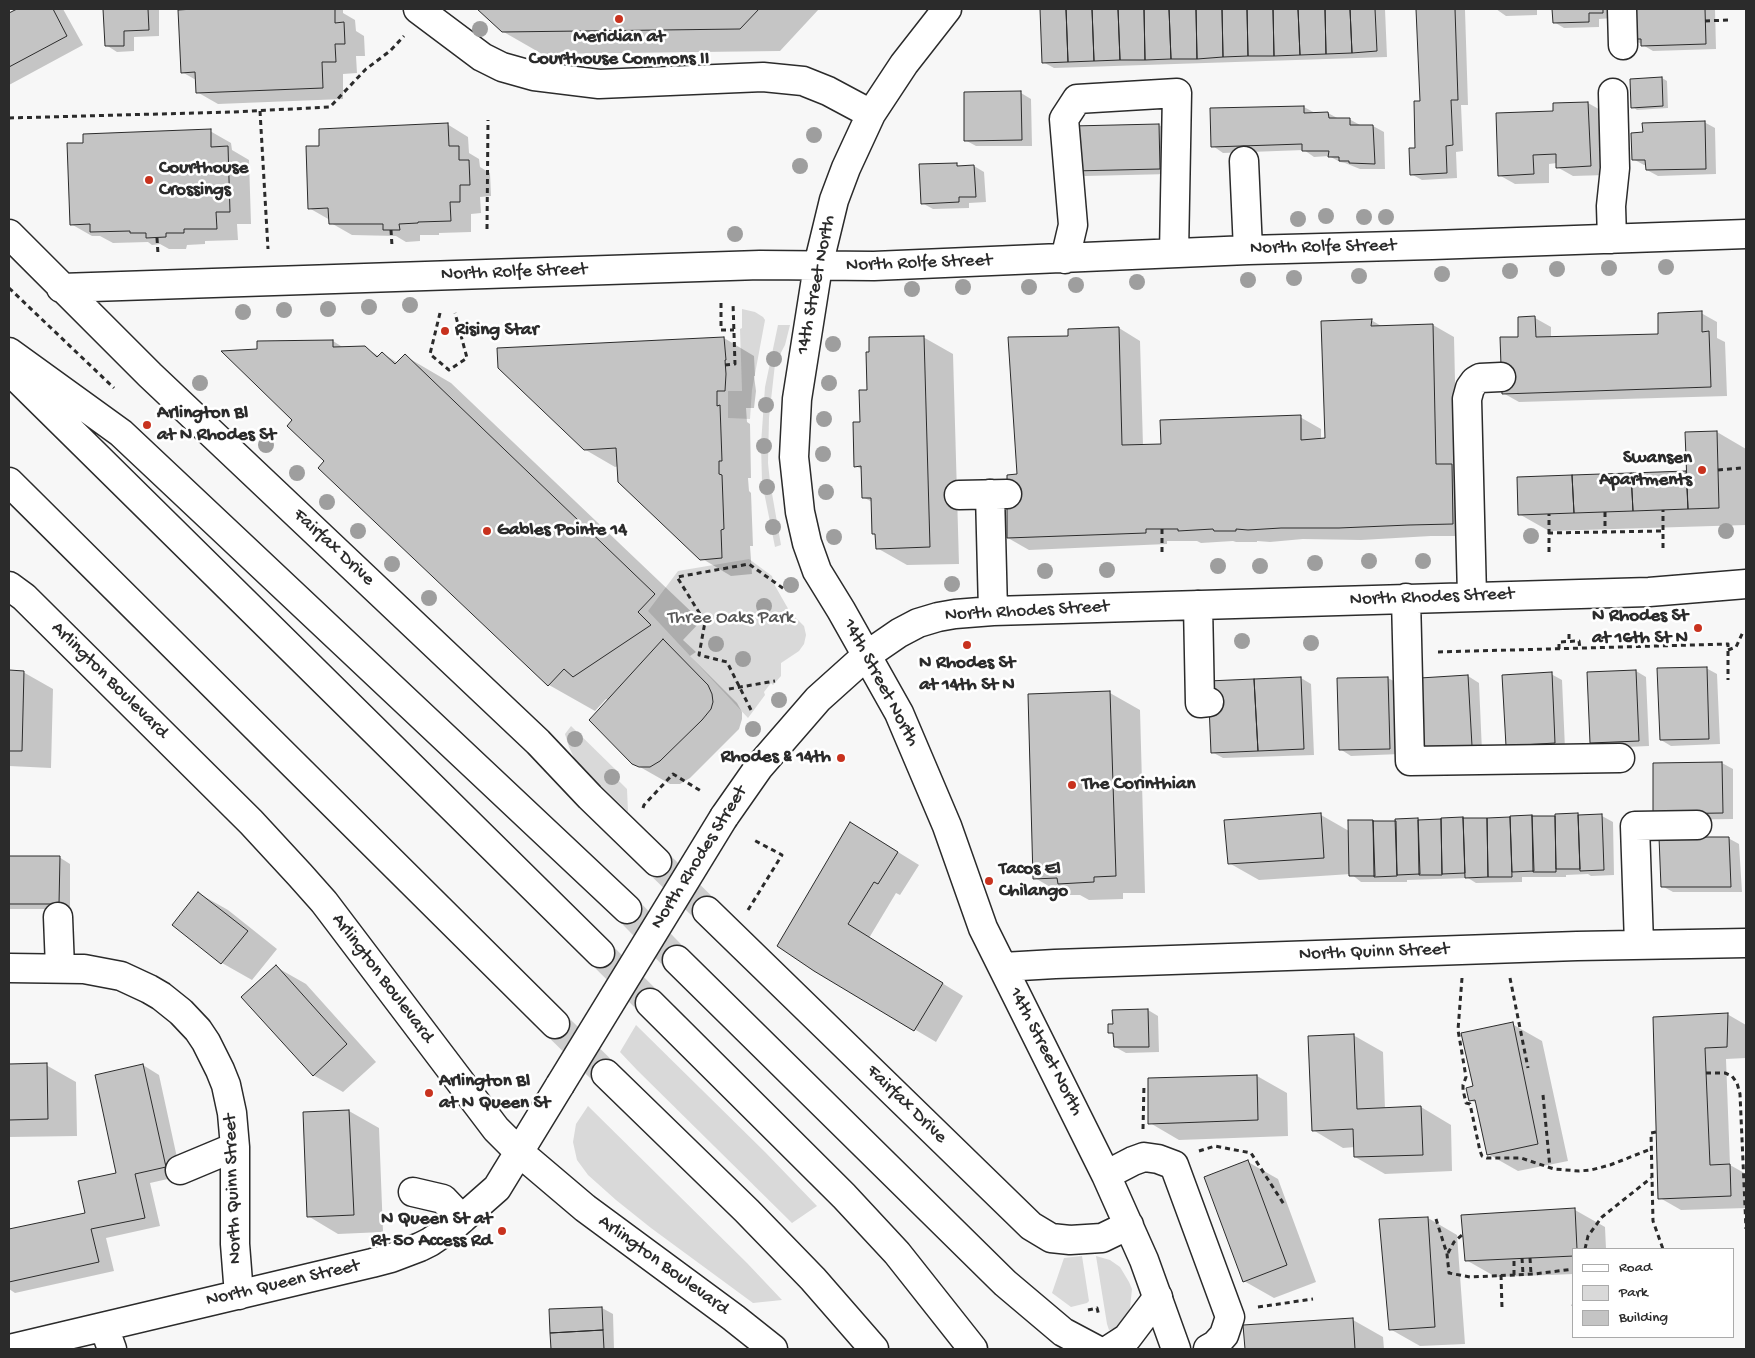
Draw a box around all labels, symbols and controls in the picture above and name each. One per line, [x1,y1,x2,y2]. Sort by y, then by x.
marker: Meridian at Courthouse Commons II [613,13,625,25]
place label: Meridian at Courthouse Commons II [529,27,709,71]
place label: Courthouse Crossings [159,158,248,202]
marker: Courthouse Crossings [143,174,155,186]
street label: 14th Street North [792,214,842,356]
street label: North Rolfe Street [1250,235,1396,261]
street label: North Rolfe Street [846,250,992,278]
street label: North Rolfe Street [441,259,587,287]
place label: Rising Star [455,320,538,342]
marker: Rising Star [439,325,451,337]
place label: Arlington Bl at N Rhodes St [157,403,276,447]
marker: Arlington Bl at N Rhodes St [141,419,153,431]
place label: Swansen Apartments [1599,448,1692,492]
marker: Swansen Apartments [1696,464,1708,476]
street label: Fairfax Drive [287,504,379,592]
place label: Gables Pointe 14 [497,520,627,542]
marker: Gables Pointe 14 [481,525,493,537]
street label: North Rhodes Street [1349,584,1515,612]
street label: North Rhodes Street [944,596,1110,628]
place label: N Rhodes St at 16th St N [1592,606,1688,650]
park label: Three Oaks Park [668,608,794,630]
street label: 14th Street North [837,615,923,751]
street label: Arlington Boulevard [46,618,172,744]
marker: N Rhodes St at 16th St N [1692,622,1704,634]
marker: N Rhodes St at 14th St N [961,639,973,651]
place label: N Rhodes St at 14th St N [919,653,1015,697]
place label: Rhodes & 14th [721,747,831,769]
marker: Rhodes & 14th [835,752,847,764]
place label: The Corinthian [1082,774,1196,796]
marker: The Corinthian [1066,779,1078,791]
street label: North Rhodes Street [647,782,753,934]
place label: Tacos El Chilango [999,859,1068,903]
marker: Tacos El Chilango [983,875,995,887]
street label: Arlington Boulevard [326,910,438,1048]
street label: North Quinn Street [1298,939,1450,967]
street label: 14th Street North [1003,984,1087,1120]
street label: Fairfax Drive [861,1061,951,1149]
place label: Arlington Bl at N Queen St [439,1071,550,1115]
marker: Arlington Bl at N Queen St [423,1087,435,1099]
street label: North Quinn Street [220,1113,248,1265]
place label: N Queen St at Rt 50 Access Rd [371,1209,492,1253]
street label: Arlington Boulevard [593,1211,733,1321]
marker: N Queen St at Rt 50 Access Rd [496,1225,508,1237]
legend [1572,1248,1735,1338]
street label: North Queen Street [204,1255,362,1313]
text: Road [1619,1259,1652,1277]
text: Park [1619,1284,1648,1302]
text: Building [1619,1309,1668,1327]

